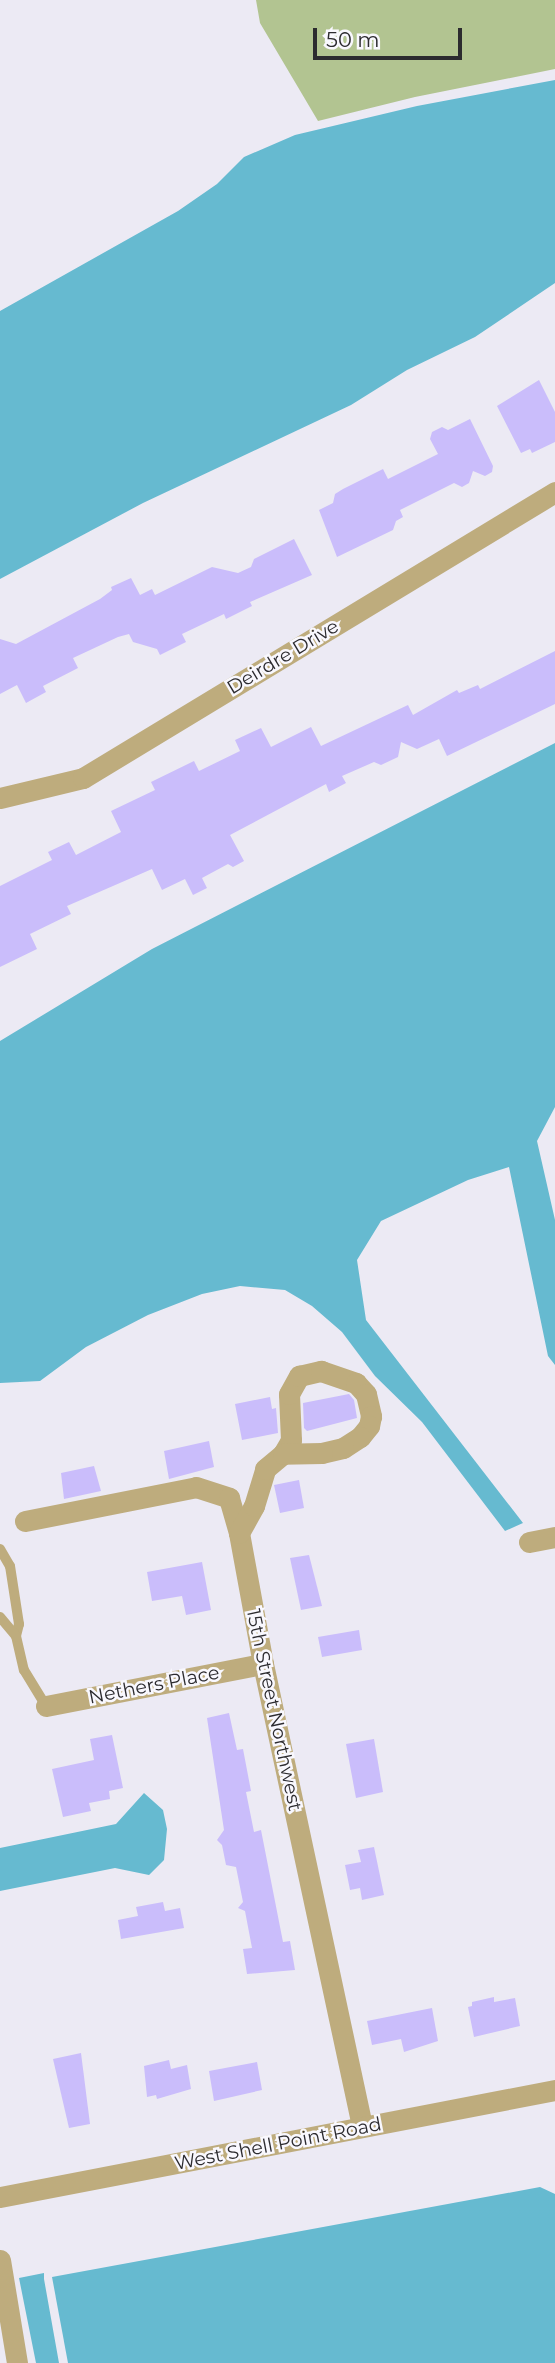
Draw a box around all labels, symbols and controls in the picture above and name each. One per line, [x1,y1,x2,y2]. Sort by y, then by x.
scale bar [317,14,466,58]
text: 50 m [326,27,380,52]
street label: Deirdre Drive [223,615,343,699]
street label: 15th Street Northwest [241,1607,307,1813]
street label: Nethers Place [87,1661,221,1709]
street label: West Shell Point Road [173,2113,383,2175]

